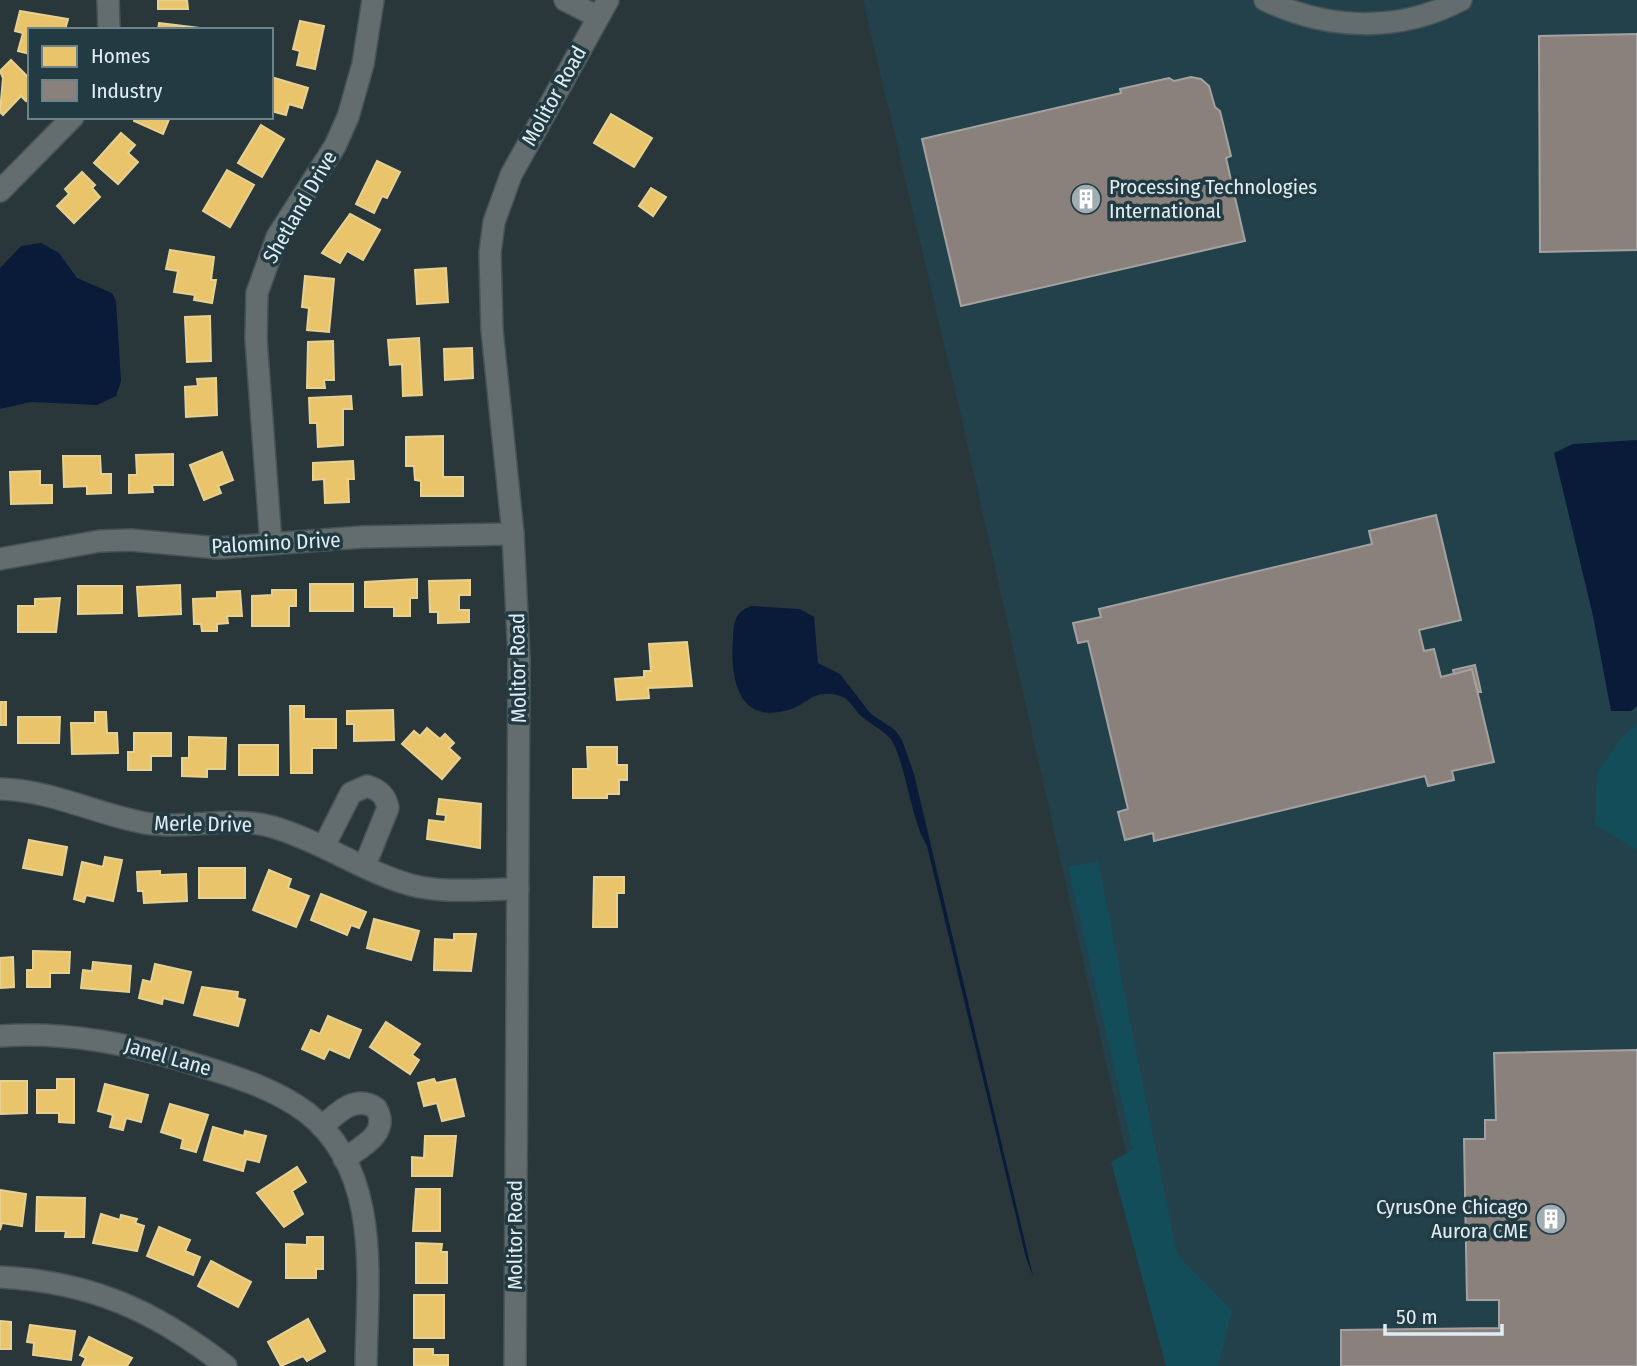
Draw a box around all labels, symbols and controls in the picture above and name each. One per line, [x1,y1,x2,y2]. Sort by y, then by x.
legend [28,28,273,119]
street label: Molitor Road [516,41,592,151]
text: Homes [91,43,150,69]
text: Industry [91,78,163,104]
street label: Shetland Drive [257,146,343,268]
place label: Processing Technologies International [1109,174,1317,224]
building icon: Processing Technologies International [1069,182,1103,216]
street label: Palomino Drive [211,527,341,559]
street label: Molitor Road [504,613,532,723]
street label: Merle Drive [154,810,252,838]
street label: Janel Lane [122,1032,214,1082]
street label: Molitor Road [502,1180,528,1290]
place label: CyrusOne Chicago Aurora CME [1376,1194,1528,1244]
building icon: CyrusOne Chicago Aurora CME [1534,1202,1568,1236]
scale bar [1385,1292,1502,1336]
text: 50 m [1396,1304,1438,1330]

